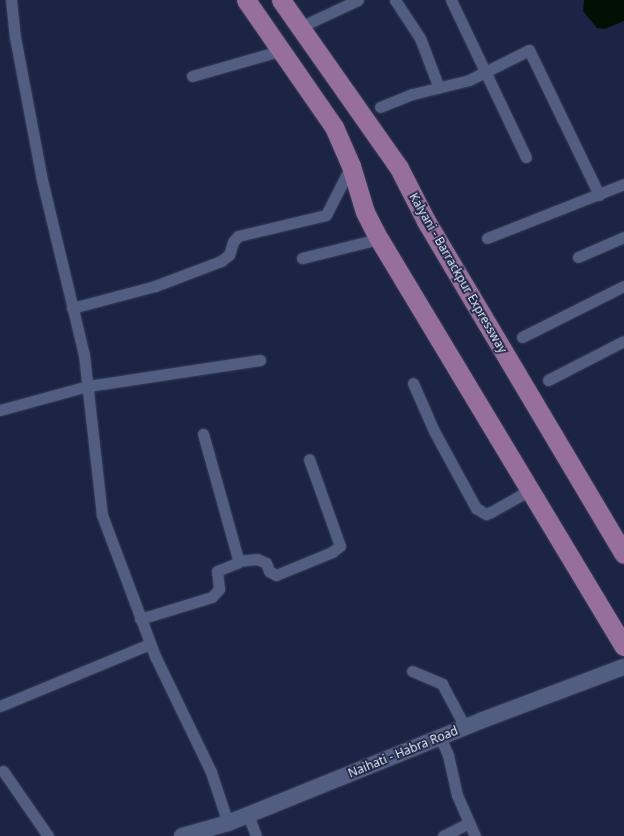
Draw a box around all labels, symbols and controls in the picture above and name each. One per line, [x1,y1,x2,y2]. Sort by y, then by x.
street label: Kalyani - Barrackpur Expressway [406,190,510,356]
street label: Naihati - Habra Road [346,723,460,781]

